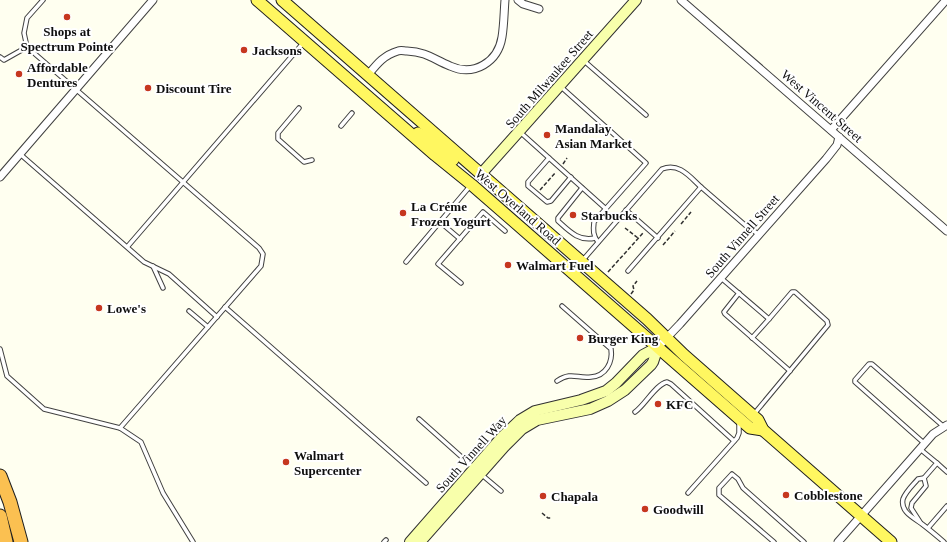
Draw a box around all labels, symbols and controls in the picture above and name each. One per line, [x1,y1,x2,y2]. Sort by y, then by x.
marker: Shops at Spectrum Pointe [62,12,72,22]
place label: Shops at Spectrum Pointe [21,24,114,54]
street label: South Milwaukee Street [502,26,596,131]
place label: Jacksons [252,43,302,58]
marker: Jacksons [239,45,249,55]
place label: Affordable Dentures [27,60,88,90]
street label: West Vincent Street [778,67,866,146]
marker: Affordable Dentures [14,69,24,79]
place label: Discount Tire [156,81,232,96]
marker: Discount Tire [143,83,153,93]
place label: Mandalay Asian Market [555,121,633,151]
marker: Mandalay Asian Market [542,130,552,140]
street label: West Overland Road [472,166,564,248]
street label: South Vinnell Street [702,191,782,281]
place label: La Créme Frozen Yogurt [411,199,491,229]
marker: La Créme Frozen Yogurt [398,208,408,218]
place label: Starbucks [581,208,637,223]
marker: Starbucks [568,210,578,220]
place label: Walmart Fuel [516,258,594,273]
marker: Walmart Fuel [503,260,513,270]
place label: Lowe's [107,301,146,316]
marker: Lowe's [94,303,104,313]
place label: Burger King [588,331,659,346]
marker: Burger King [575,333,585,343]
place label: KFC [666,397,693,412]
marker: KFC [653,399,663,409]
street label: South Vinnell Way [433,412,510,495]
place label: Walmart Supercenter [294,448,362,478]
marker: Walmart Supercenter [281,457,291,467]
place label: Cobblestone [794,488,863,503]
place label: Chapala [551,489,598,504]
marker: Cobblestone [781,490,791,500]
marker: Chapala [538,491,548,501]
place label: Goodwill [653,502,704,517]
marker: Goodwill [640,504,650,514]

